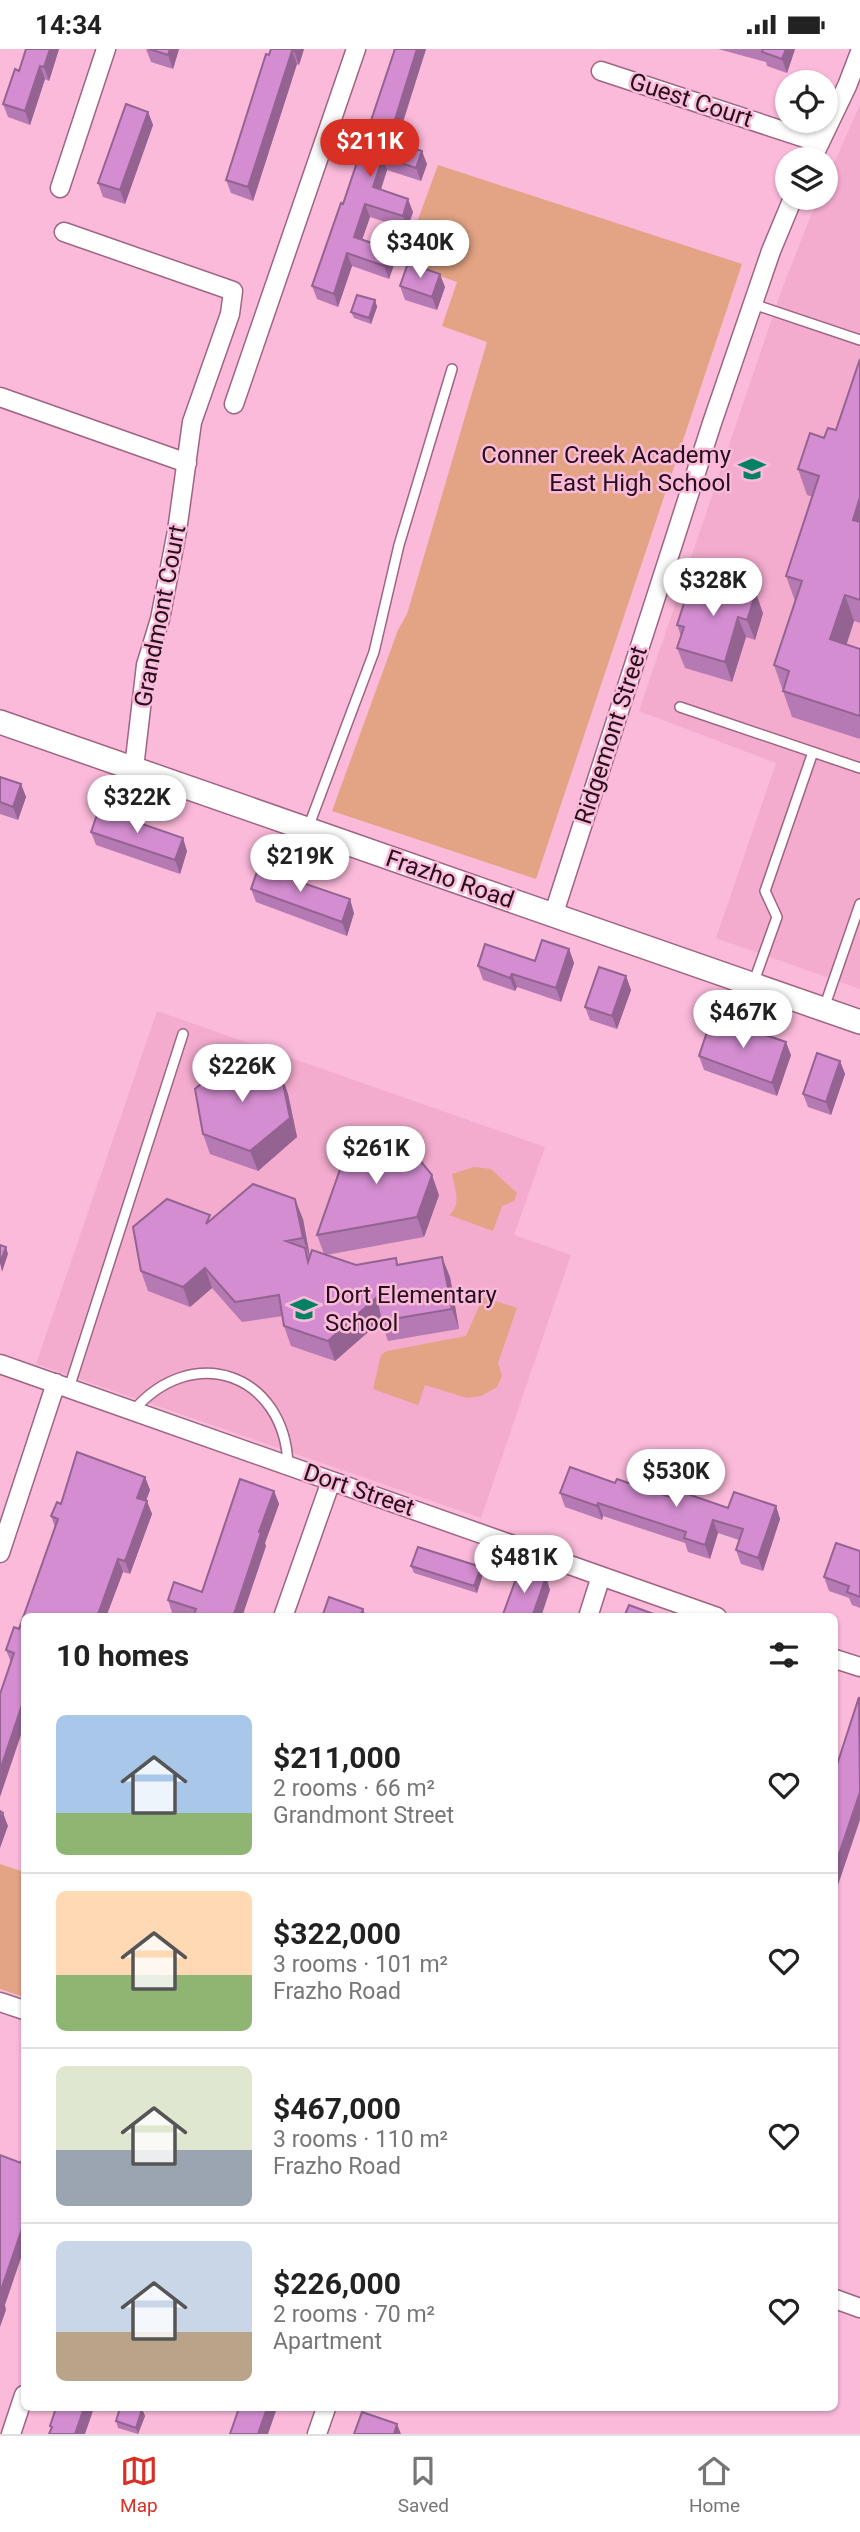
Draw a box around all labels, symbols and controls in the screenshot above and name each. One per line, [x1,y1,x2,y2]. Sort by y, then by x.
text: 14:34 [35,10,102,40]
street label: Guest Court [626,67,756,133]
map controls [775,70,838,210]
button: locate [775,70,838,133]
pin: $211K [321,120,419,179]
text: $211K [336,128,404,155]
button: layers [775,147,838,210]
pin: $340K [371,221,469,280]
text: $340K [386,229,454,256]
place label: Conner Creek Academy East High School [481,441,732,497]
school or university icon: Conner Creek Academy East High School [737,454,767,484]
street label: Grandmont Court [129,523,191,709]
pin: $328K [664,559,762,618]
text: $328K [679,567,747,594]
street label: Ridgemont Street [569,642,653,828]
pin: $322K [88,775,186,835]
text: $322K [103,784,171,811]
pin: $219K [251,835,349,894]
text: $219K [266,843,334,870]
street label: Frazho Road [382,844,518,914]
pin: $467K [694,991,792,1050]
text: $467K [709,999,777,1026]
pin: $226K [193,1045,291,1104]
text: $226K [208,1053,276,1080]
pin: $261K [327,1127,425,1186]
text: $261K [342,1135,410,1162]
place label: Dort Elementary School [325,1281,497,1337]
school or university icon: Dort Elementary School [289,1294,319,1324]
pin: $530K [627,1449,725,1509]
street label: Dort Street [300,1458,418,1522]
text: $530K [642,1458,710,1485]
pin: $481K [475,1535,573,1595]
text: $481K [490,1544,558,1571]
icon: filters [765,1636,803,1674]
text: 10 homes [56,1638,189,1673]
text: $211,000 [273,1740,401,1775]
icon: home [112,1743,196,1827]
icon: heart [765,1766,803,1804]
text: 2 rooms · 66 m² [273,1775,435,1802]
text: Grandmont Street [273,1802,454,1829]
text: $322,000 [273,1916,401,1951]
icon: home [112,1919,196,2003]
icon: heart [765,1942,803,1980]
text: 3 rooms · 101 m² [273,1951,448,1978]
text: Frazho Road [273,1978,401,2005]
text: $467,000 [273,2091,401,2126]
icon: home [112,2094,196,2178]
icon: heart [765,2117,803,2155]
text: 3 rooms · 110 m² [273,2126,448,2153]
text: Frazho Road [273,2153,401,2180]
text: $226,000 [273,2266,401,2301]
icon: home [112,2269,196,2353]
icon: heart [765,2292,803,2330]
text: 2 rooms · 70 m² [273,2301,435,2328]
text: Apartment [273,2328,382,2355]
tab: Map [120,2452,158,2517]
tab: Saved [398,2452,449,2517]
tab: Home [689,2452,740,2517]

